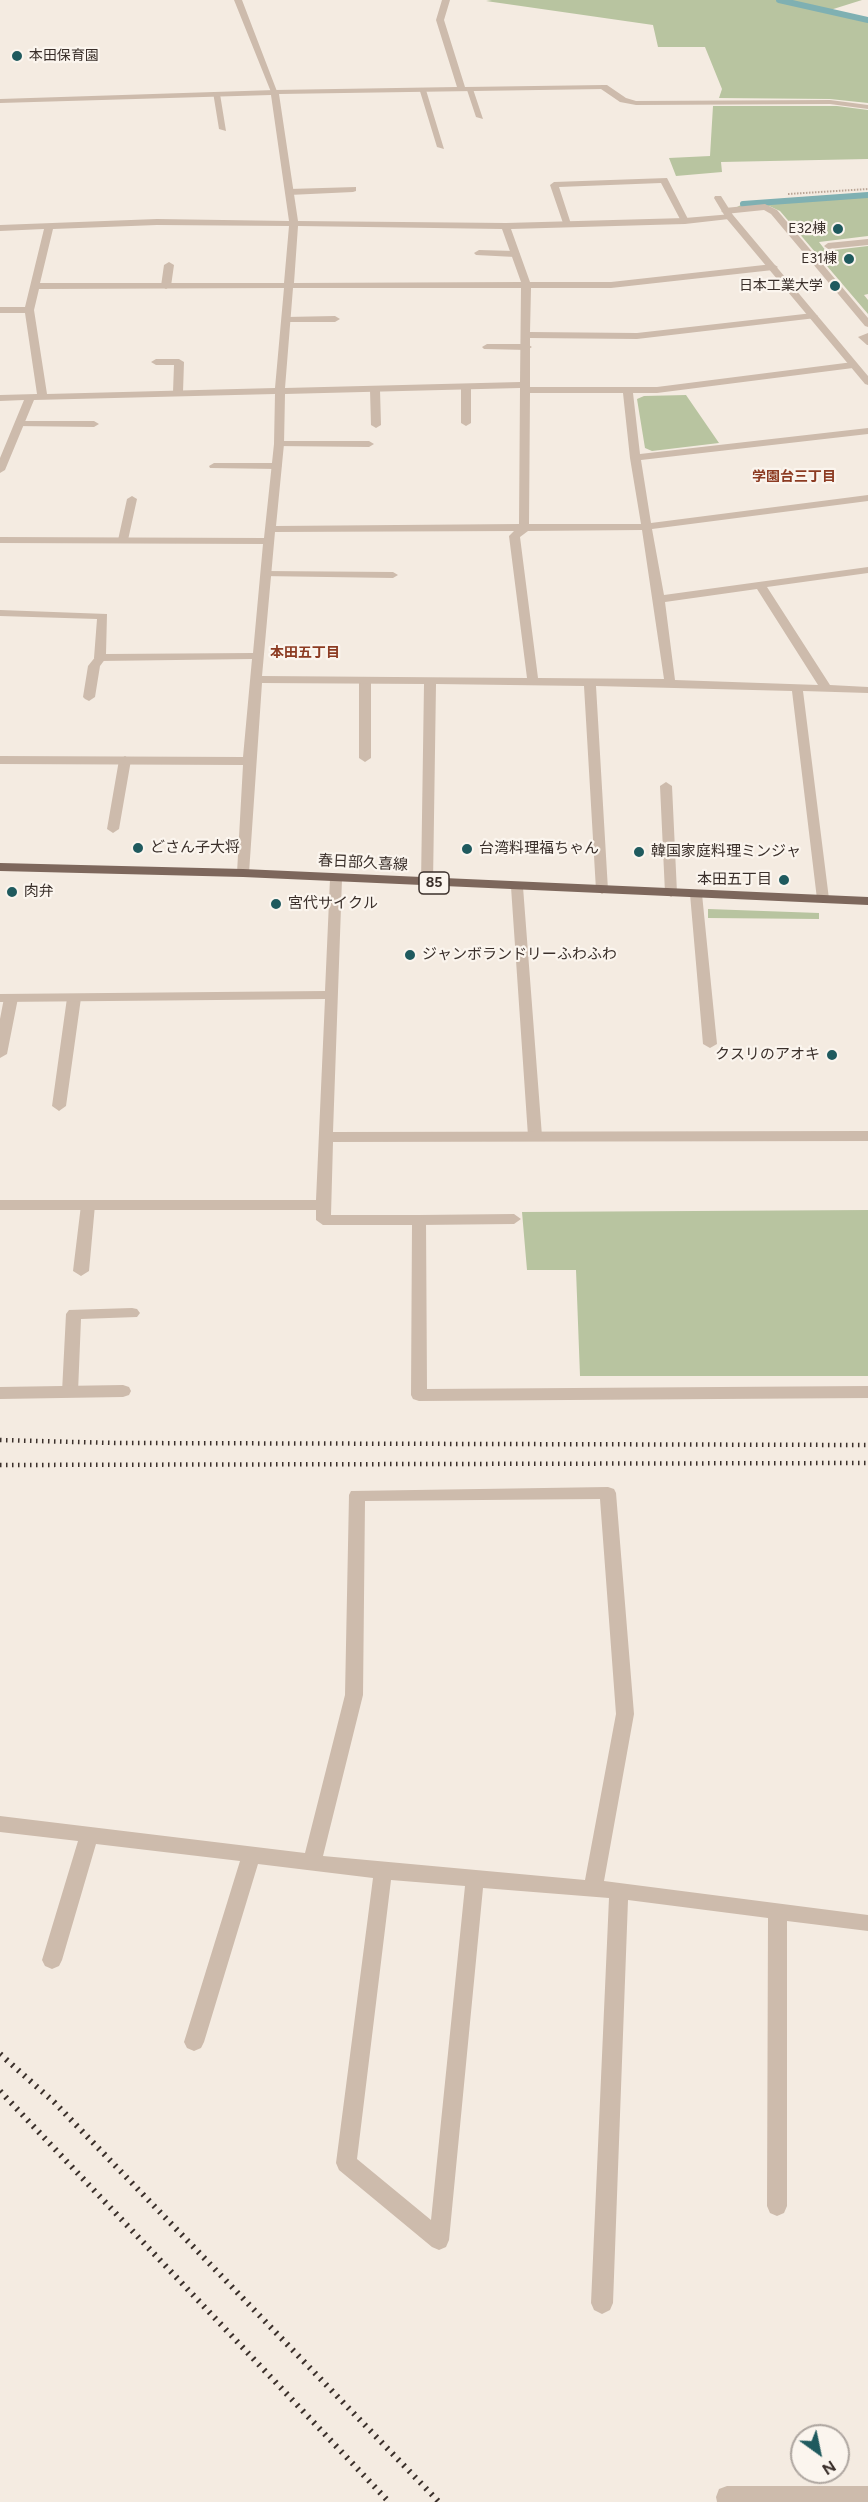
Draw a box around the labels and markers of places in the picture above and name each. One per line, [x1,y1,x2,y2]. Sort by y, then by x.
place label: 本田保育園 [29,48,99,64]
marker: 本田保育園 [10,49,24,63]
place label: E32棟 [788,221,826,237]
marker: E32棟 [831,222,845,236]
place label: E31棟 [801,251,837,267]
marker: E31棟 [842,252,856,266]
place label: 日本工業大学 [739,278,823,294]
marker: 日本工業大学 [828,279,842,293]
place label: どさん子大将 [150,839,240,857]
place label: 台湾料理福ちゃん [479,840,599,858]
marker: どさん子大将 [131,841,145,855]
marker: 台湾料理福ちゃん [460,842,474,856]
place label: 韓国家庭料理ミンジャ [651,843,801,861]
marker: 韓国家庭料理ミンジャ [632,845,646,859]
place label: 本田五丁目 [697,871,772,889]
marker: 本田五丁目 [777,873,791,887]
place label: 肉弁 [24,883,54,901]
marker: 肉弁 [5,885,19,899]
place label: 宮代サイクル [288,895,378,913]
marker: 宮代サイクル [269,897,283,911]
place label: ジャンボランドリーふわふわ [422,946,617,964]
marker: ジャンボランドリーふわふわ [403,948,417,962]
place label: クスリのアオキ [715,1046,820,1064]
marker: クスリのアオキ [825,1048,839,1062]

